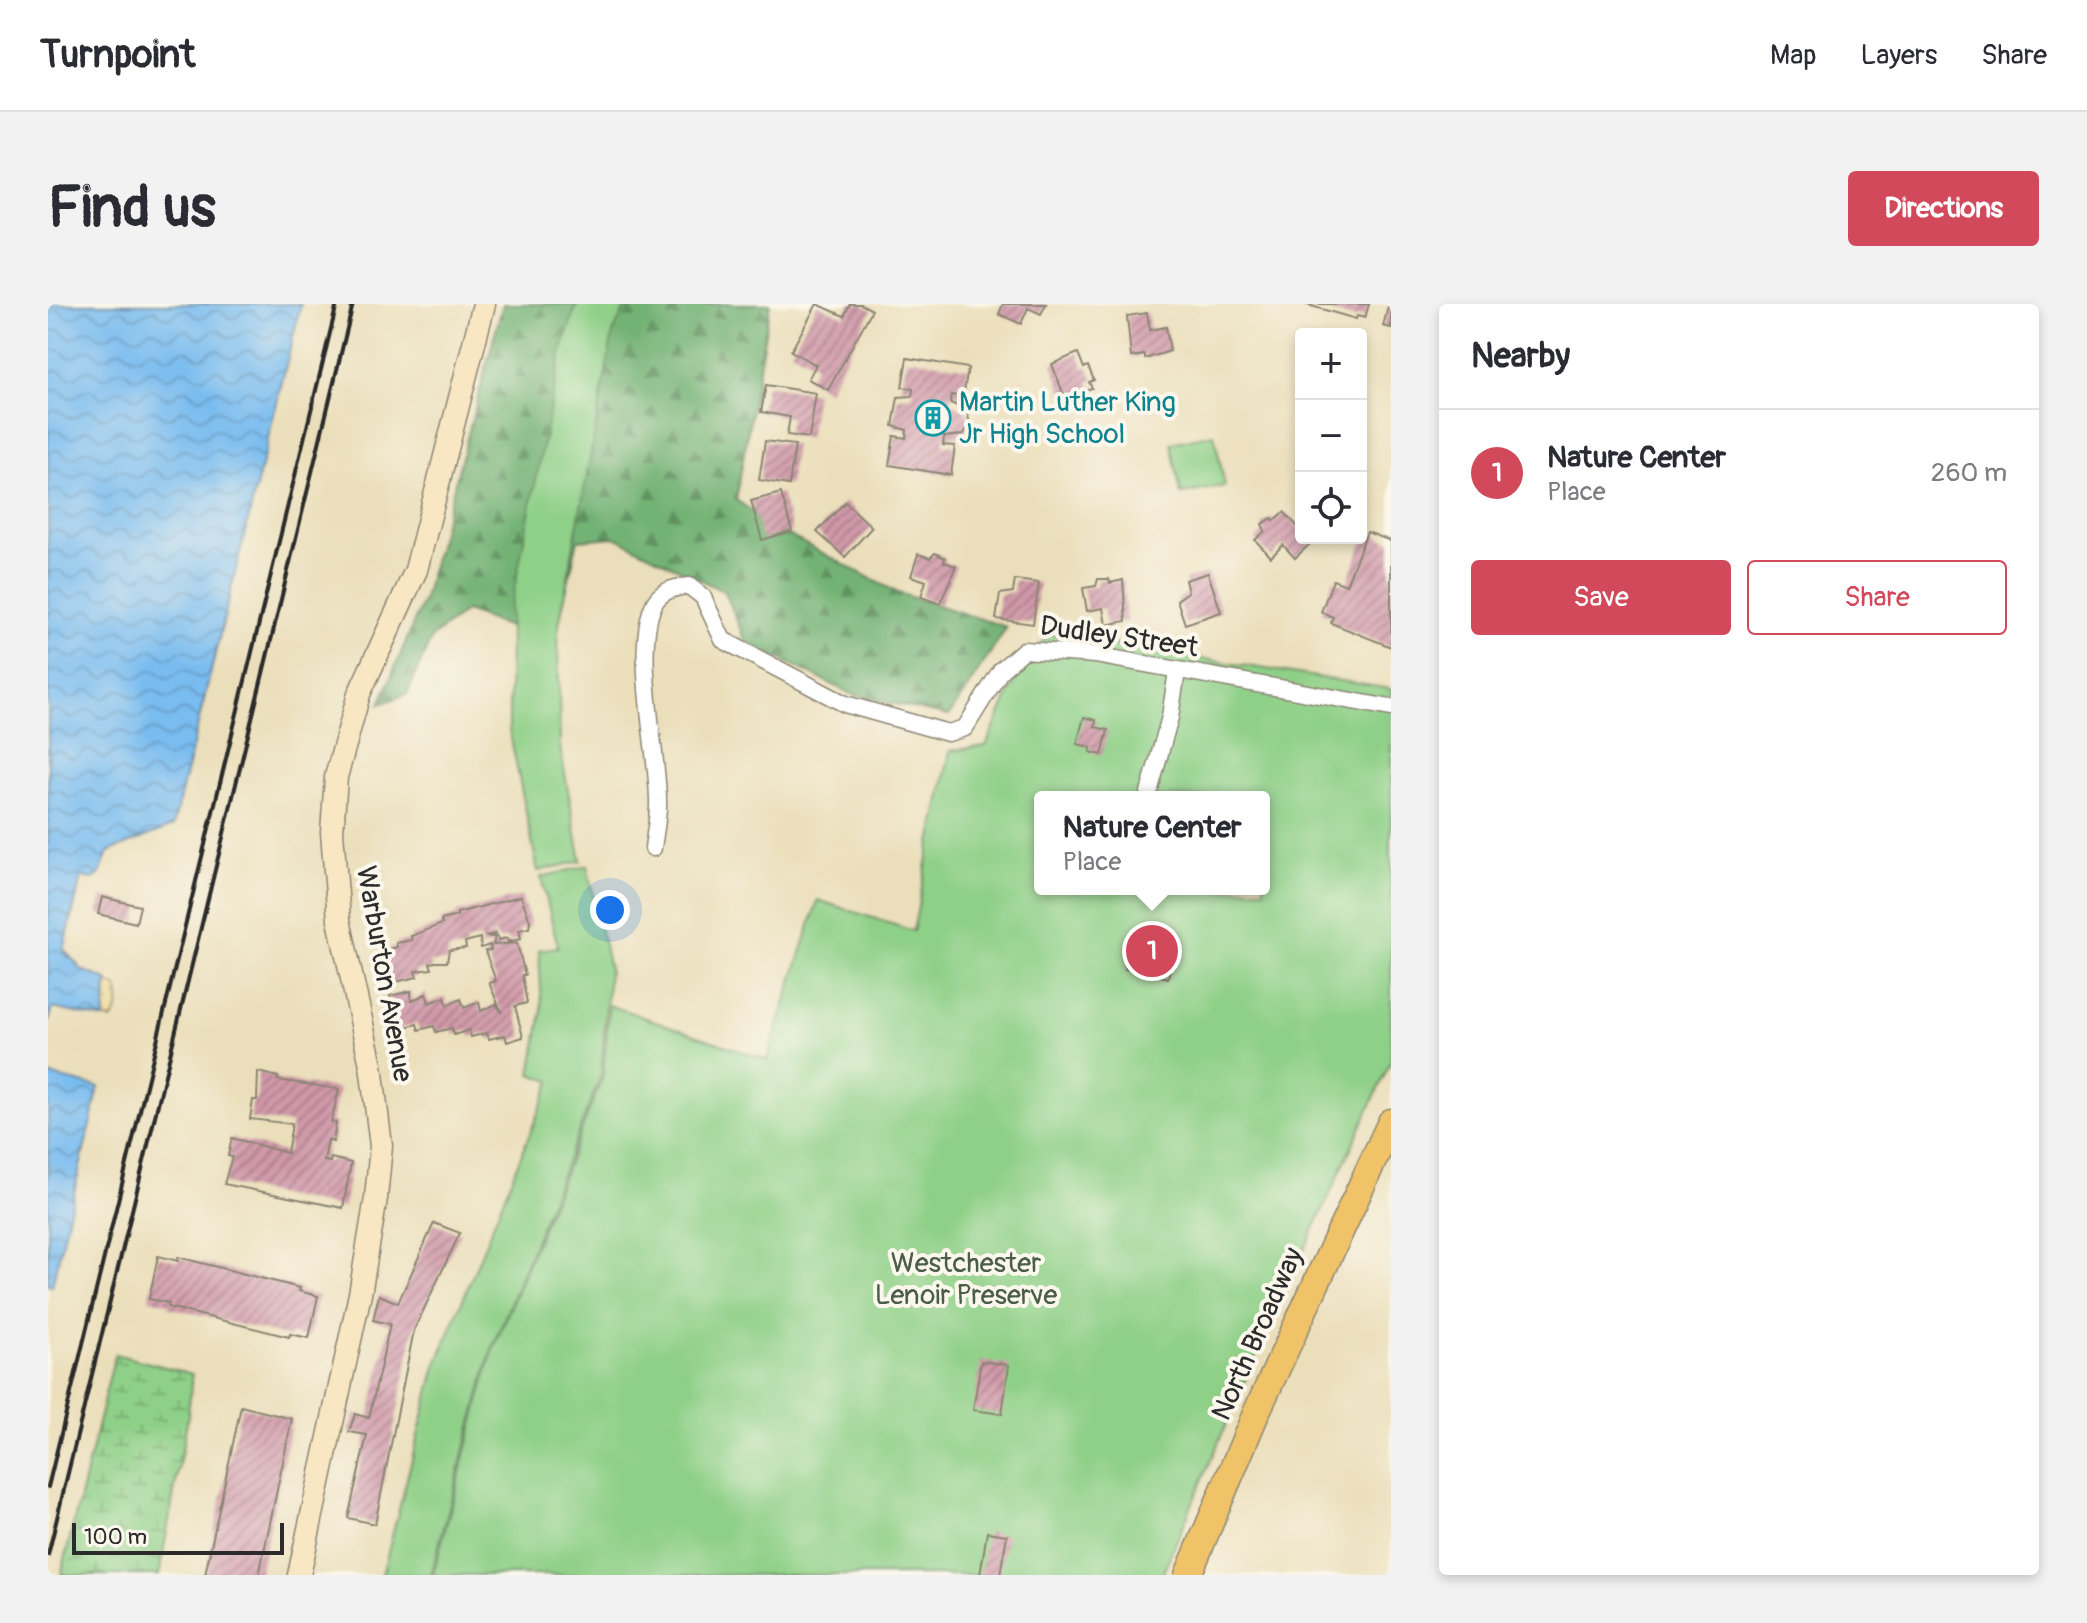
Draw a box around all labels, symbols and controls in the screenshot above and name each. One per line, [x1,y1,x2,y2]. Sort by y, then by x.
text: Turnpoint [40,31,195,79]
text: Map [1770,38,1816,73]
text: Layers [1860,38,1937,73]
text: Share [1981,38,2047,73]
button: Directions [1848,171,2039,246]
text: Find us [48,174,216,243]
map controls [1295,328,1367,544]
button: + [1295,328,1367,400]
text: Nearby [1471,335,1570,378]
place label: Martin Luther King Jr High School [959,385,1176,452]
building icon: Martin Luther King Jr High School [914,399,952,437]
button: − [1295,400,1367,472]
text: Nature Center [1547,439,1726,476]
text: 1 [1492,457,1502,489]
text: 260 m [1931,457,2007,489]
button: locate [1295,472,1367,544]
text: Place [1547,476,1606,508]
button: Save [1471,560,1731,635]
button: Share [1747,560,2007,635]
street label: Dudley Street [1038,609,1201,666]
popup [1034,791,1270,895]
text: Nature Center [1063,809,1241,846]
text: Place [1063,846,1121,878]
street label: Warburton Avenue [348,863,420,1085]
your location [590,890,630,930]
pin: 1 [1126,921,1178,981]
street label: North Broadway [1204,1242,1312,1426]
park label: Westchester Lenoir Preserve [875,1246,1057,1313]
scale bar [72,1519,284,1555]
text: 100 m [84,1523,147,1551]

